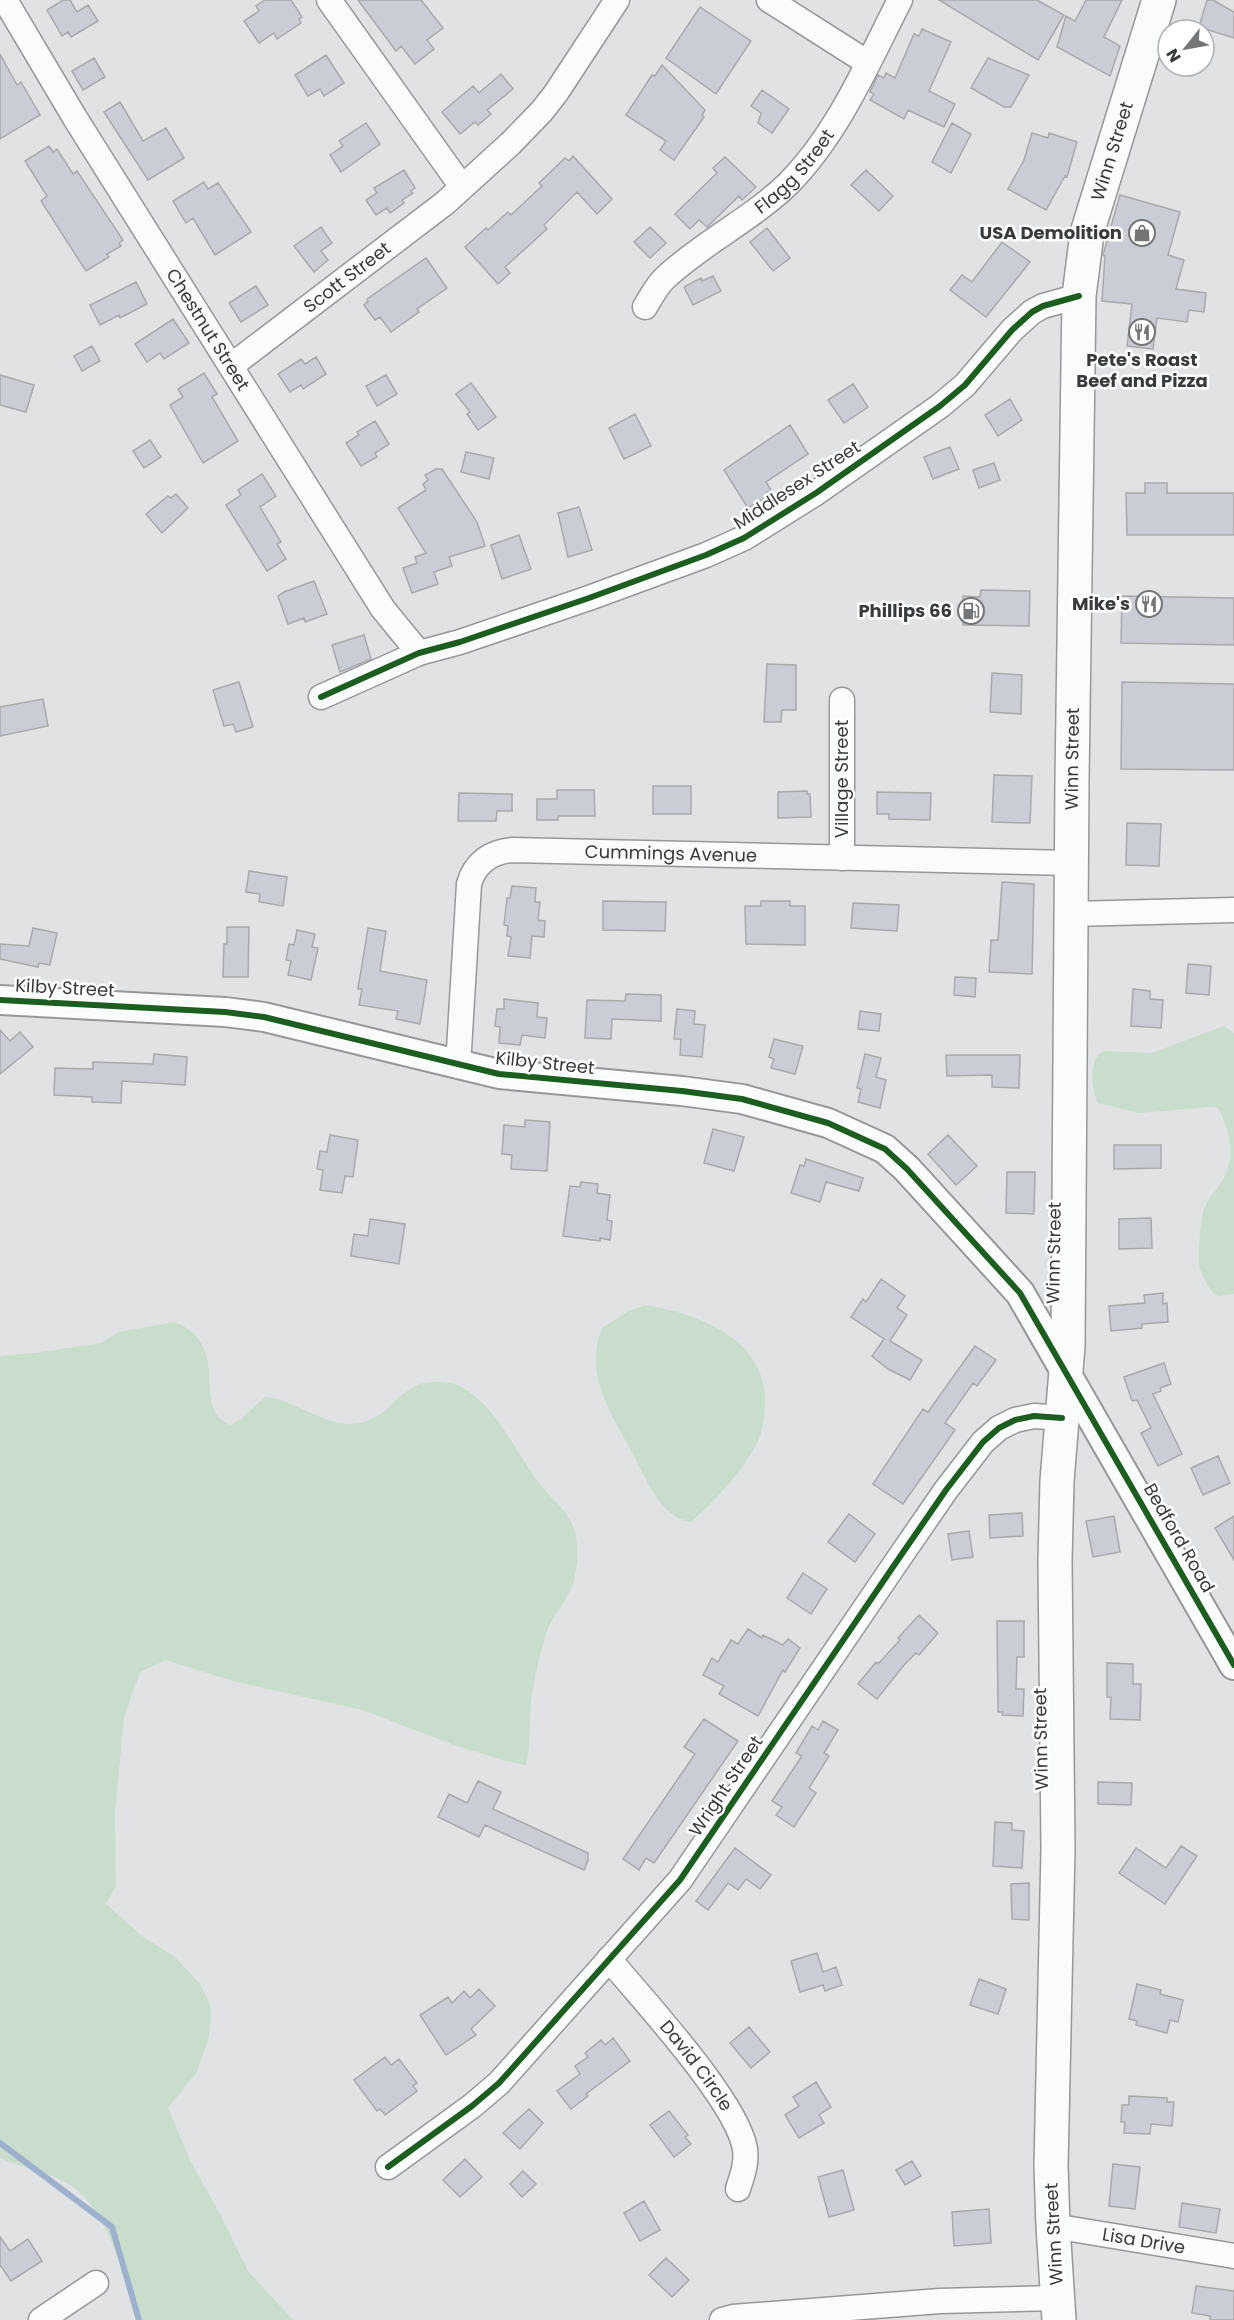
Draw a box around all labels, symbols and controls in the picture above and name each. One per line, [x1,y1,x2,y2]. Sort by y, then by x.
north arrow [1156,18,1216,78]
text: N [1161,44,1187,67]
street label: Winn Street [1085,98,1139,204]
street label: Flagg Street [749,124,840,219]
shop icon: USA Demolition [1127,218,1157,248]
place label: USA Demolition [980,220,1122,245]
street label: Scott Street [298,236,396,319]
street label: Chestnut Street [160,263,256,395]
restaurant icon: Pete's Roast Beef and Pizza [1127,317,1157,347]
place label: Pete's Roast Beef and Pizza [1076,347,1208,393]
street label: Middlesex Street [728,434,865,535]
restaurant icon: Mike's [1134,589,1164,619]
place label: Mike's [1072,591,1130,616]
fuel station icon: Phillips 66 [956,596,986,626]
place label: Phillips 66 [858,598,952,623]
street label: Winn Street [1059,707,1085,810]
street label: Village Street [829,720,854,838]
street label: Cummings Avenue [584,839,757,868]
street label: Kilby Street [15,972,115,1003]
street label: Kilby Street [494,1045,596,1080]
street label: Winn Street [1040,1202,1067,1304]
street label: Bedford Road [1138,1479,1221,1597]
street label: Winn Street [1027,1688,1054,1790]
street label: Wright Street [683,1730,769,1841]
street label: David Circle [654,2015,739,2116]
street label: Winn Street [1038,2182,1069,2286]
street label: Lisa Drive [1100,2221,1187,2260]

